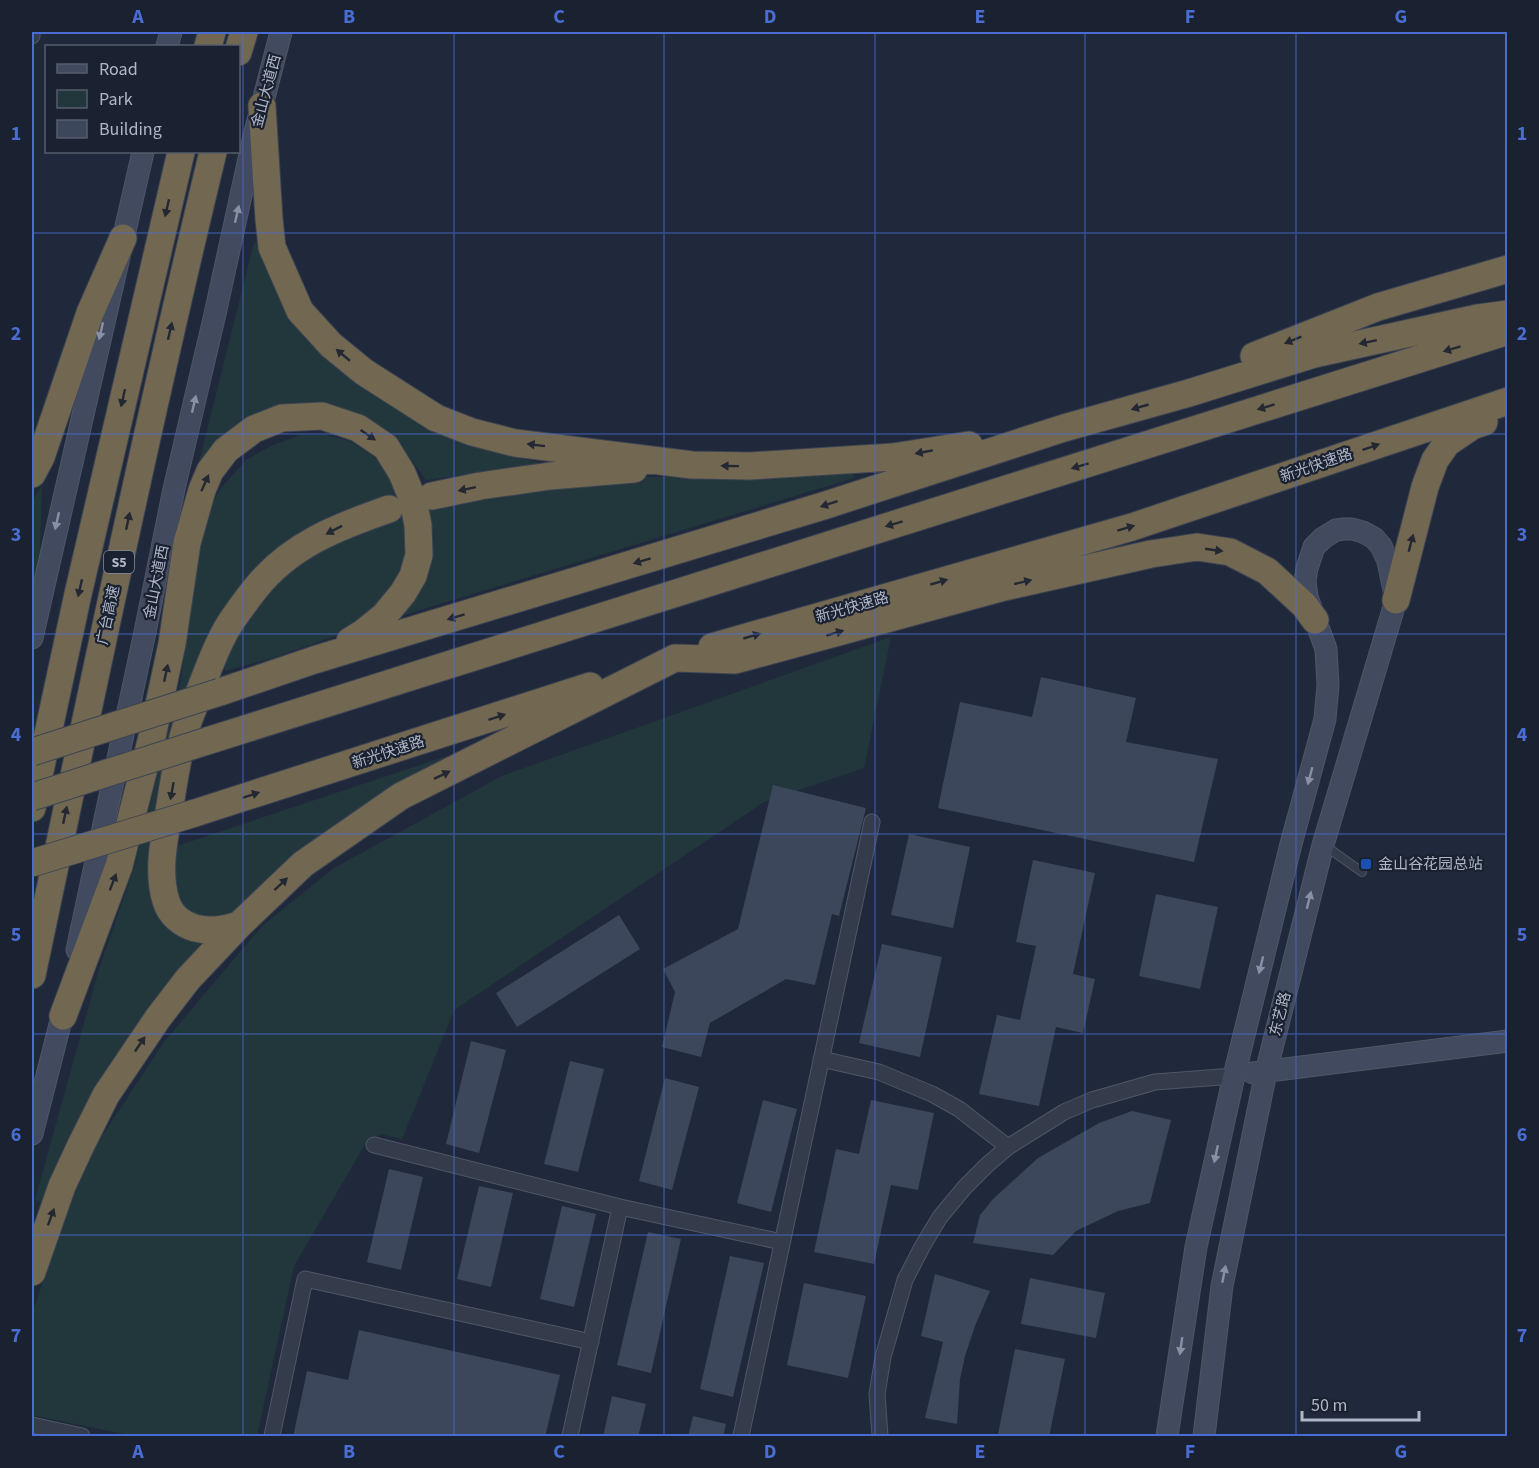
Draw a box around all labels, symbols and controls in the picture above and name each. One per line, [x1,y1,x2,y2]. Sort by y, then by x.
text: A [131,3,144,31]
text: B [343,3,355,31]
text: C [553,3,565,31]
text: D [764,3,776,31]
text: E [975,3,985,31]
text: F [1185,3,1195,31]
text: G [1395,3,1407,31]
legend [45,45,240,153]
street label: 金山大道西 [247,52,286,130]
text: Road [99,57,138,82]
text: Park [99,87,133,112]
text: Building [99,117,162,142]
text: 1 [11,120,21,148]
text: 1 [1517,120,1527,148]
one-way arrow [162,199,171,218]
one-way arrow [233,205,242,224]
text: 2 [11,320,21,348]
text: 2 [1517,320,1527,348]
one-way arrow [96,322,106,341]
one-way arrow [166,322,176,340]
one-way arrow [1284,336,1302,345]
one-way arrow [1358,338,1377,347]
one-way arrow [1443,345,1461,354]
one-way arrow [335,349,351,362]
one-way arrow [118,389,128,408]
one-way arrow [189,395,199,414]
one-way arrow [1131,403,1149,412]
one-way arrow [1257,403,1275,413]
one-way arrow [360,429,376,441]
one-way arrow [526,441,545,450]
one-way arrow [1362,441,1380,451]
street label: 新光快速路 [1277,443,1355,488]
one-way arrow [914,448,933,457]
one-way arrow [720,461,739,471]
one-way arrow [1071,462,1089,471]
one-way arrow [200,473,210,491]
one-way arrow [457,485,476,494]
one-way arrow [820,500,838,509]
one-way arrow [52,512,62,530]
one-way arrow [124,512,133,531]
one-way arrow [885,520,903,529]
text: 3 [11,521,21,549]
text: 3 [1517,521,1527,549]
one-way arrow [1117,523,1135,532]
one-way arrow [325,524,343,534]
one-way arrow [1406,534,1416,552]
street label: 金山大道西 [139,543,174,621]
one-way arrow [1205,545,1224,554]
road number: S5 [104,551,134,573]
one-way arrow [633,557,651,566]
one-way arrow [930,577,948,586]
one-way arrow [1014,577,1033,587]
one-way arrow [74,579,84,598]
street label: 广台高速 [92,584,125,647]
street label: 新光快速路 [813,587,891,628]
one-way arrow [447,613,465,623]
one-way arrow [826,627,844,637]
one-way arrow [743,631,761,640]
one-way arrow [162,664,171,683]
one-way arrow [488,711,506,721]
text: 4 [11,721,22,749]
text: 4 [1517,721,1528,749]
street label: 新光快速路 [349,731,427,774]
one-way arrow [1305,767,1314,785]
one-way arrow [433,771,450,780]
one-way arrow [167,782,176,801]
one-way arrow [242,790,260,799]
one-way arrow [61,805,70,824]
place label: 金山谷花园总站 [1378,854,1483,875]
marker: 金山谷花园总站 [1359,857,1373,871]
one-way arrow [108,873,118,891]
one-way arrow [274,878,288,892]
one-way arrow [1304,891,1314,909]
text: 5 [11,921,21,949]
text: 5 [1517,921,1527,949]
one-way arrow [1256,956,1266,974]
street label: 东艺路 [1265,990,1296,1039]
one-way arrow [134,1036,145,1052]
text: 6 [11,1121,21,1149]
text: 6 [1517,1121,1527,1149]
one-way arrow [1211,1145,1220,1164]
one-way arrow [47,1208,57,1226]
one-way arrow [1220,1265,1229,1284]
text: 7 [11,1322,21,1350]
text: 7 [1517,1322,1527,1350]
one-way arrow [1176,1337,1185,1356]
scale bar [1302,1384,1419,1422]
text: 50 m [1311,1393,1347,1418]
text: A [131,1438,144,1466]
text: B [343,1438,355,1466]
text: C [553,1438,565,1466]
text: D [764,1438,776,1466]
text: E [975,1438,985,1466]
text: F [1185,1438,1195,1466]
text: G [1395,1438,1407,1466]

